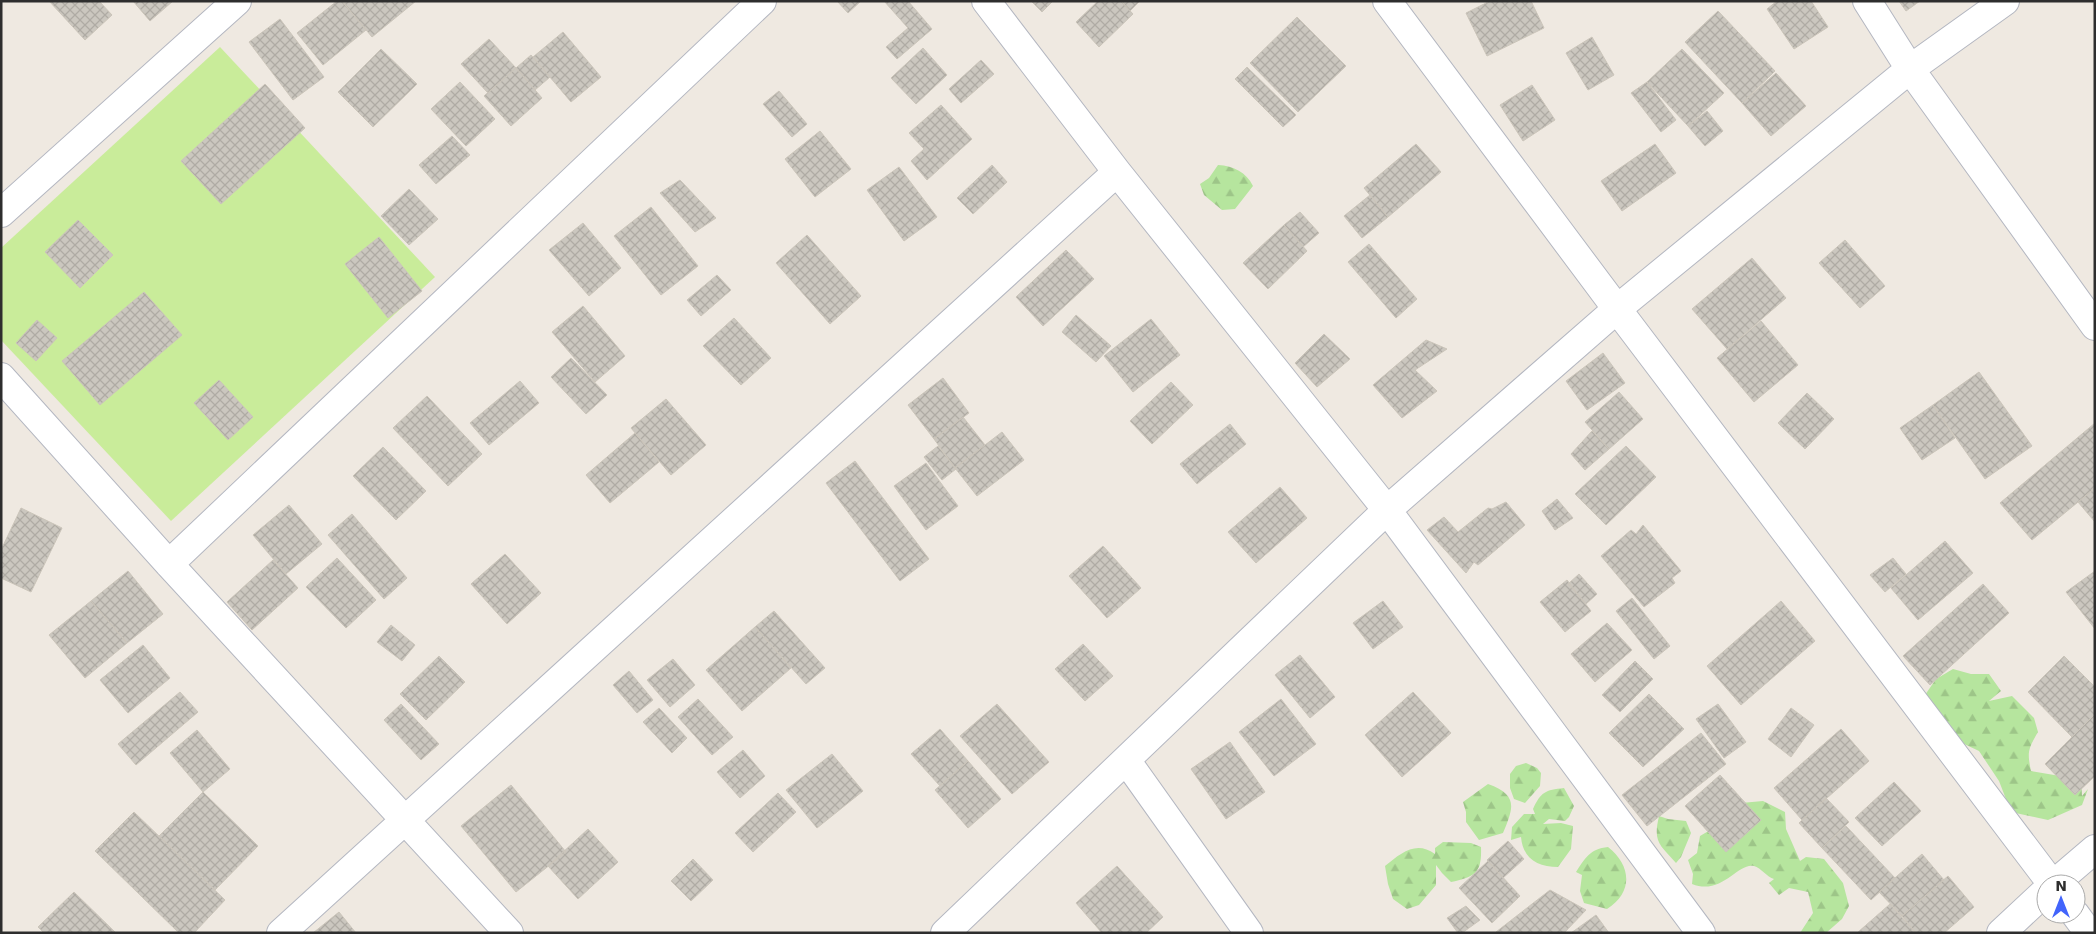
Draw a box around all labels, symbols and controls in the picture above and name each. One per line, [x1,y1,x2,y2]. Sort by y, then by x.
north arrow [2036,874,2086,924]
text: N [2055,878,2067,894]

